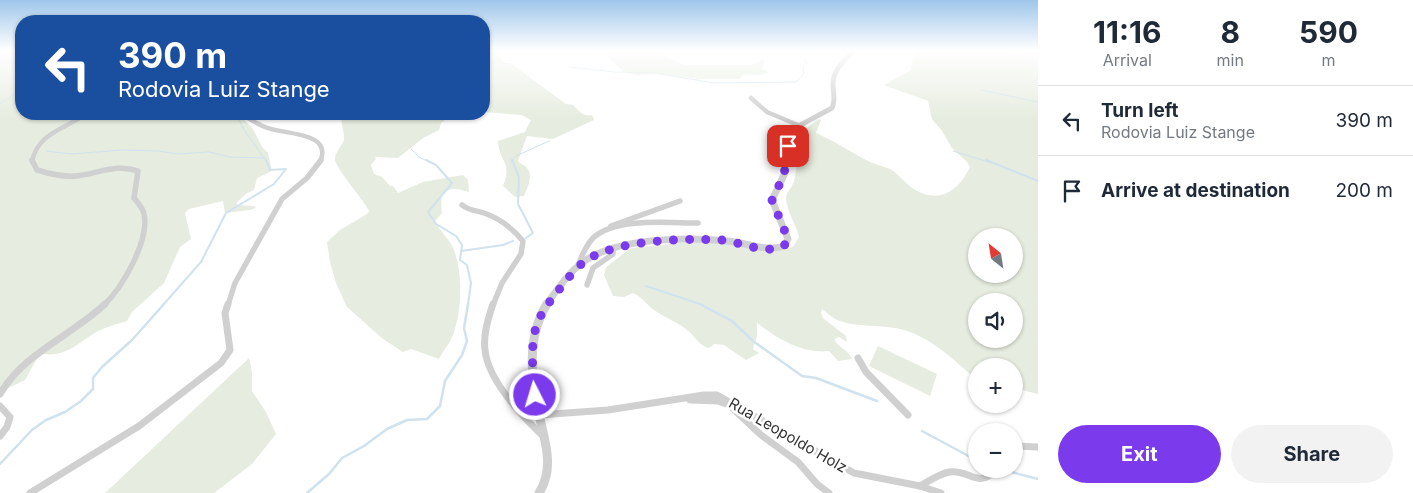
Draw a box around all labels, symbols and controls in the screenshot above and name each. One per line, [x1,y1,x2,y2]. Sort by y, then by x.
text: 11:16 [1093,14,1161,50]
text: 8 [1220,14,1240,50]
text: 590 [1299,14,1358,50]
text: 390 m [118,34,227,76]
icon: left [35,35,100,100]
text: Arrival [1103,50,1152,70]
text: min [1217,50,1244,70]
text: m [1321,50,1335,70]
text: Rodovia Luiz Stange [118,76,330,102]
text: Turn left [1101,99,1179,122]
icon: left [1058,107,1086,135]
text: 390 m [1336,109,1393,132]
text: Rodovia Luiz Stange [1101,122,1255,142]
pin [767,125,809,167]
icon: arrive [774,132,802,160]
icon: arrive [1058,177,1086,205]
text: Arrive at destination [1101,179,1290,202]
text: 200 m [1335,179,1393,202]
north arrow [968,228,1022,282]
map controls [968,228,1023,478]
button: sound [968,293,1023,348]
button: + [968,358,1023,413]
position arrow [508,368,560,420]
street label: Rua Leopoldo Holz [725,393,851,477]
button: − [968,423,1023,478]
button: Exit [1058,425,1221,483]
button: Share [1231,425,1393,483]

